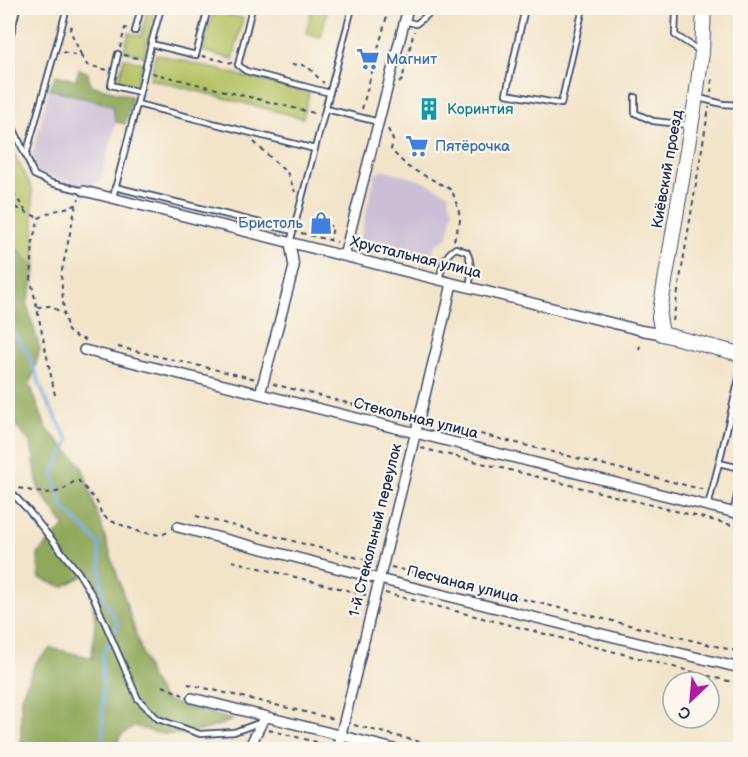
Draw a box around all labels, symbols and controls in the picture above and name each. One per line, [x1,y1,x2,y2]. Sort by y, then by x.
supermarket icon: Магнит [355,46,381,72]
place label: Магнит [386,50,437,69]
building icon: Коринтия [416,96,442,122]
place label: Коринтия [447,100,514,119]
street label: Киёвский проезд [648,108,687,230]
supermarket icon: Пятёрочка [404,133,430,159]
place label: Пятёрочка [435,137,510,156]
shop icon: Бристоль [308,210,334,236]
place label: Бристоль [238,214,304,233]
street label: Хрустальная улица [348,232,484,283]
street label: Стекольная улица [351,394,480,443]
street label: 1-й Стекольный переулок [345,442,406,619]
street label: Песчаная улица [405,561,521,608]
north arrow [661,670,721,730]
text: С [676,701,694,723]

